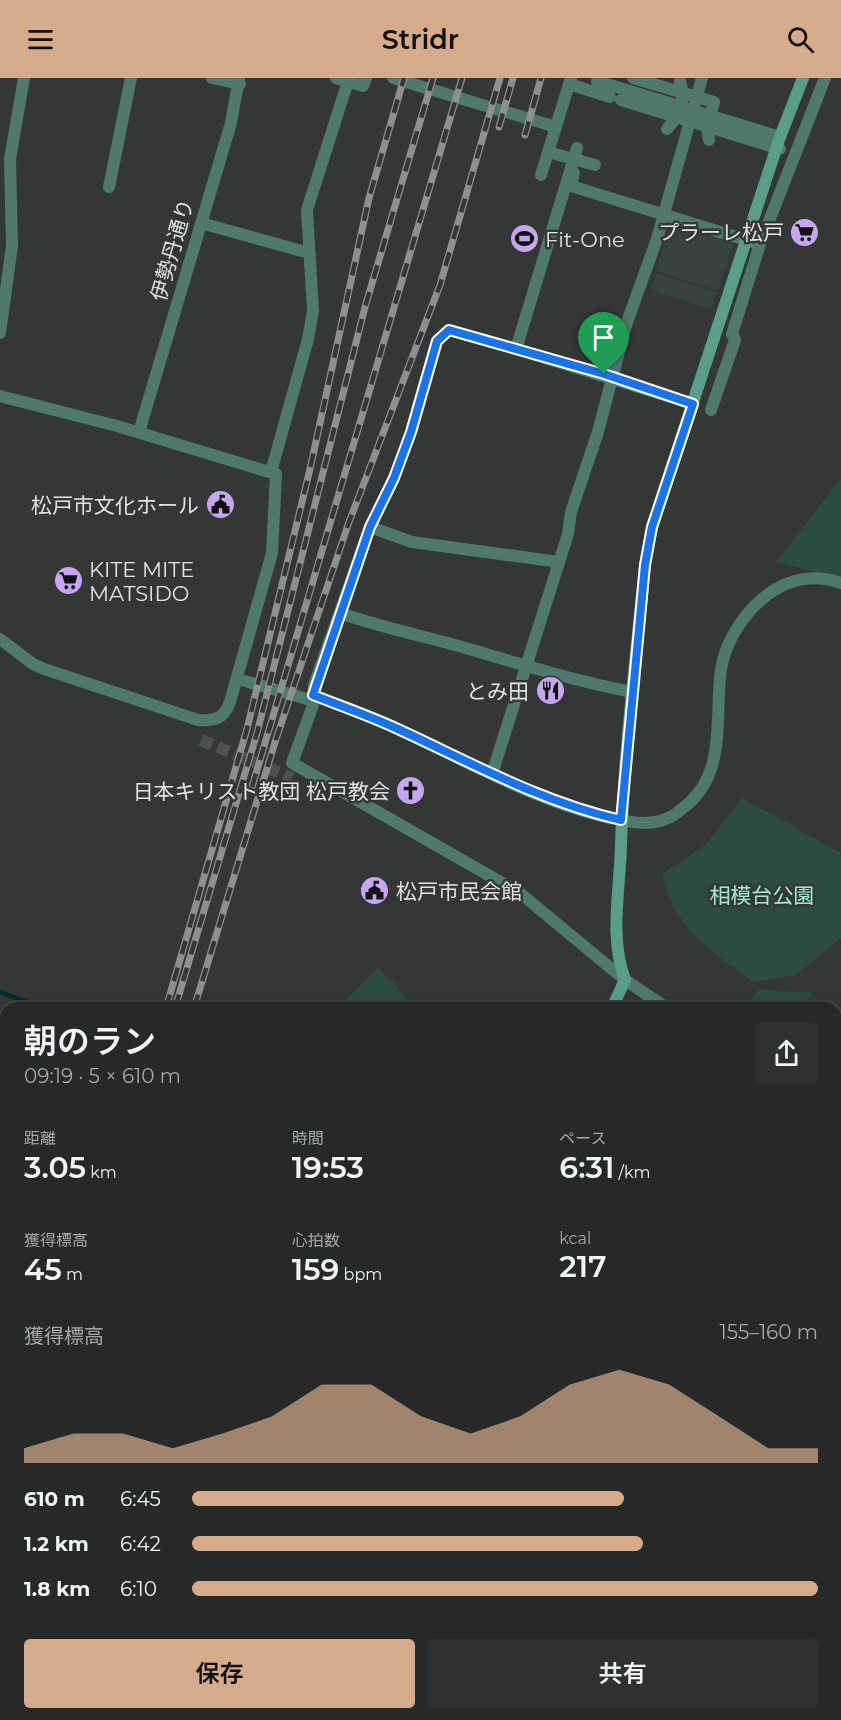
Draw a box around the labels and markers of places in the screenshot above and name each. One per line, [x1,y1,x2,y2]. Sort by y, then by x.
supermarket icon: プラーレ松戸 [789,216,821,248]
place label: プラーレ松戸 [658,220,784,245]
sports icon: Fit-One [508,223,540,255]
place label: Fit-One [545,227,625,252]
pin [578,312,629,374]
public building icon: 松戸市文化ホール [204,489,236,521]
place label: 松戸市文化ホール [31,493,199,518]
place label: KITE MITE MATSIDO [89,557,194,606]
supermarket icon: KITE MITE MATSIDO [52,565,84,597]
restaurant icon: とみ田 [534,675,566,707]
place label: とみ田 [466,679,529,704]
church icon: 日本キリスト教団 松戸教会 [395,775,427,807]
place label: 日本キリスト教団 松戸教会 [132,779,390,804]
public building icon: 松戸市民会館 [359,875,391,907]
place label: 松戸市民会館 [396,879,522,904]

